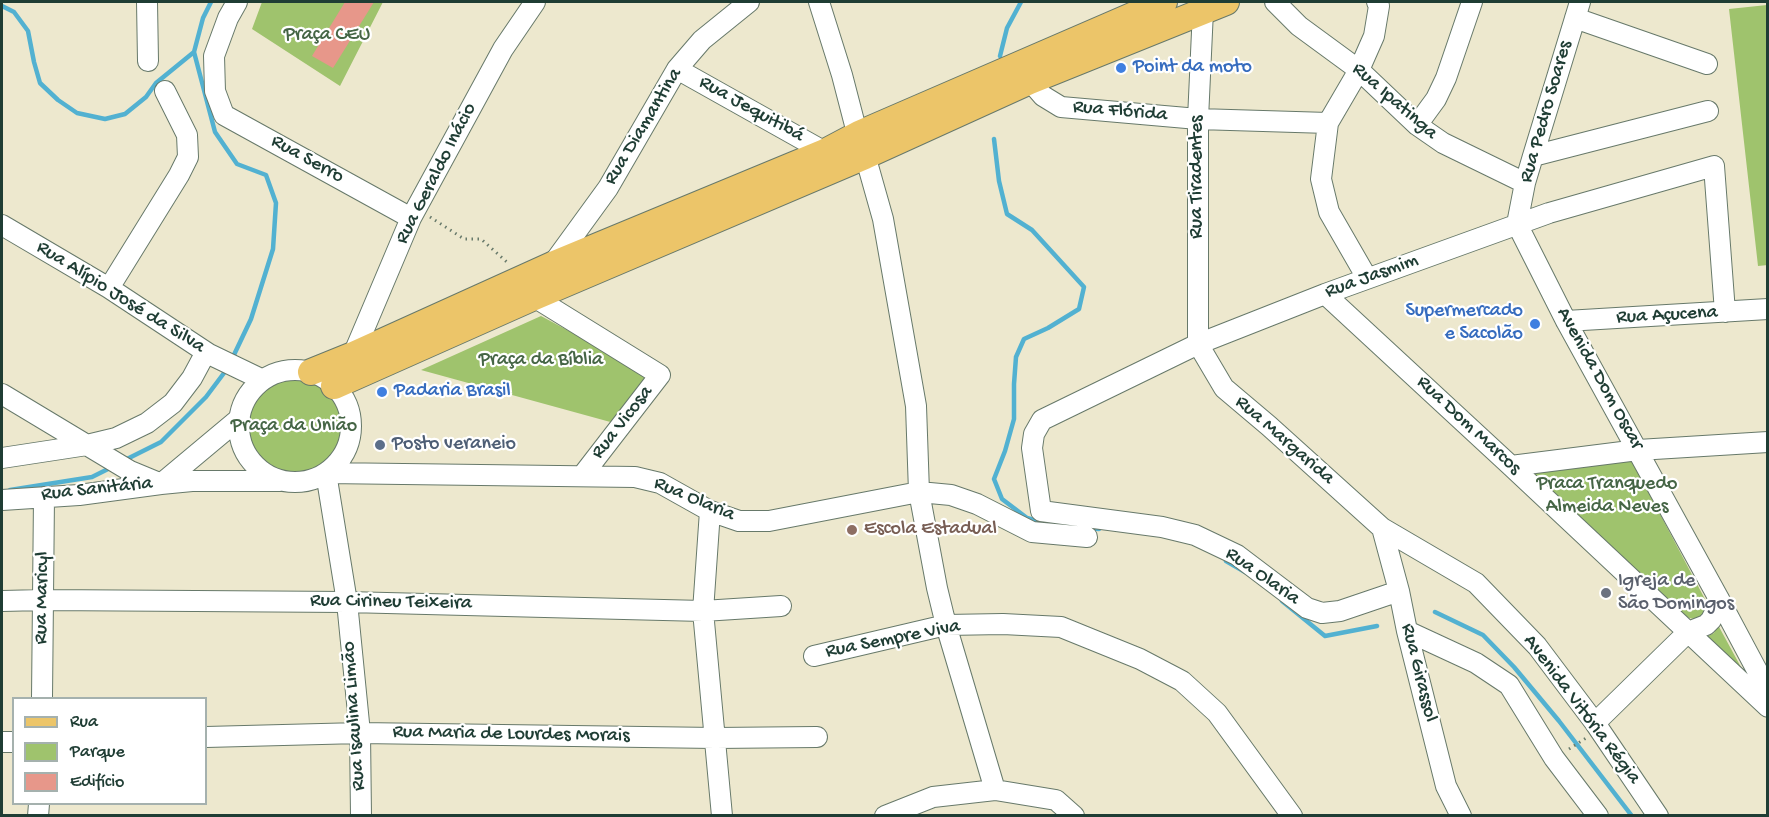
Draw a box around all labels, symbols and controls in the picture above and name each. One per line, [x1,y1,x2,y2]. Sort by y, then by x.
park label: Praça CEU [284,24,370,48]
street label: Rua Pedro Soares [1515,38,1579,186]
place label: Point da moto [1133,56,1252,80]
street label: Rua Ipatinga [1346,58,1442,146]
marker: Point da moto [1114,61,1128,75]
street label: Rua Diamantina [600,64,688,190]
street label: Rua Jequitibá [694,71,808,149]
street label: Rua Flórida [1072,96,1168,128]
street label: Rua Geraldo Inácio [391,100,483,248]
street label: Rua Tiradentes [1186,115,1210,239]
street label: Rua Serro [266,130,348,190]
street label: Rua Alípio José da Silva [31,236,209,360]
street label: Rua Jasmim [1322,249,1422,305]
place label: Supermercado e Sacolão [1405,300,1523,347]
street label: Rua Açucena [1616,301,1718,331]
street label: Avenida Dom Oscar [1550,304,1648,454]
marker: Supermercado e Sacolão [1528,317,1542,331]
park label: Praça da Bíblia [479,349,603,373]
street label: Rua Dom Marcos [1411,371,1525,481]
place label: Padaria Brasil [394,380,511,404]
street label: Rua Vicosa [587,381,659,465]
marker: Padaria Brasil [375,385,389,399]
street label: Rua Margarida [1229,391,1339,491]
park label: Praça da União [231,415,357,439]
place label: Posto veraneio [392,433,516,457]
marker: Posto veraneio [373,438,387,452]
street label: Rua Sanitária [40,472,154,508]
street label: Rua Olaria [650,472,738,528]
park label: Praca Tranquedo Almeida Neves [1536,473,1678,520]
place label: Escola Estadual [864,518,997,542]
marker: Escola Estadual [845,523,859,537]
street label: Rua Olaria [1220,543,1304,611]
street label: Rua Maricyl [30,551,56,645]
place label: Igreja de São Domingos [1618,570,1734,617]
marker: Igreja de São Domingos [1599,586,1613,600]
street label: Rua Cirineu Teixeira [310,590,472,616]
street label: Rua Sempre Viva [824,615,962,665]
street label: Rua Girassol [1394,621,1442,725]
street label: Avenida Vitória Régia [1517,630,1645,790]
street label: Rua Isaulina Limão [338,640,372,792]
legend [12,697,207,805]
text: Rua [70,712,98,733]
street label: Rua Maria de Lourdes Morais [392,721,630,749]
text: Parque [70,742,125,763]
text: Edifício [70,772,124,793]

